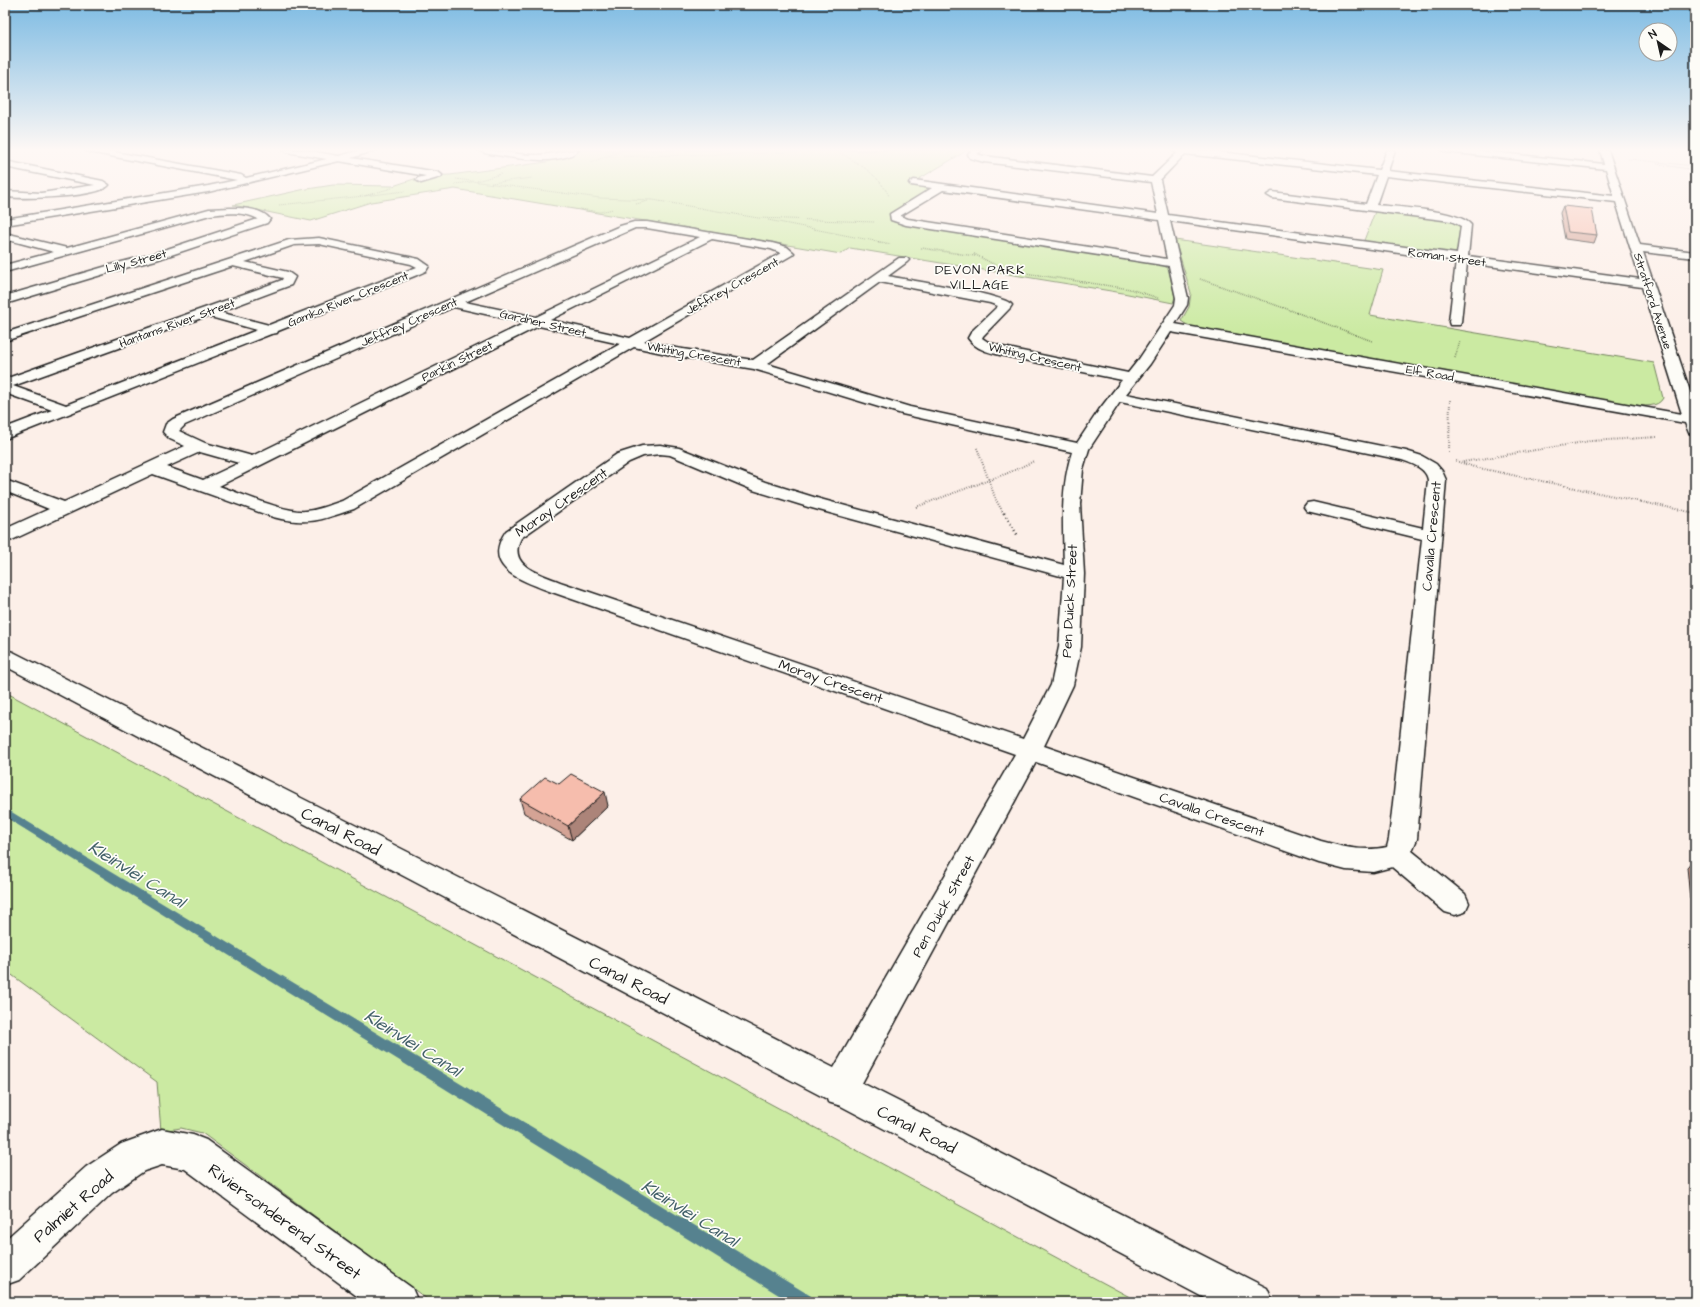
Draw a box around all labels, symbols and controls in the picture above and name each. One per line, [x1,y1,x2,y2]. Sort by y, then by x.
north arrow [1638,22,1678,62]
text: N [1646,26,1660,42]
street label: Roman Street [1407,244,1487,271]
street label: Lilly Street [104,245,169,279]
street label: Stratford Avenue [1629,251,1676,352]
street label: Jeffrey Crescent [683,254,783,320]
district label: DEVON PARK VILLAGE [935,261,1025,294]
street label: Gamka River Crescent [285,267,411,332]
street label: Jeffrey Crescent [358,293,461,352]
street label: Hantams River Street [117,295,238,352]
street label: Gardner Street [498,305,588,342]
street label: Parkin Street [419,337,496,386]
street label: Whiting Crescent [645,338,742,372]
street label: Whiting Crescent [986,338,1083,377]
street label: Elf Road [1405,361,1455,386]
street label: Moray Crescent [511,463,612,542]
street label: Cavalla Crescent [1417,480,1447,592]
street label: Pen Duick Street [1057,543,1083,658]
street label: Moray Crescent [776,655,886,709]
street label: Cavalla Crescent [1156,788,1267,842]
street label: Canal Road [297,802,385,862]
water label: Kleinvlei Canal [84,835,192,915]
street label: Pen Duick Street [908,852,980,961]
street label: Canal Road [585,951,673,1011]
water label: Kleinvlei Canal [360,1004,468,1084]
street label: Canal Road [873,1100,961,1160]
street label: Riviersonderend Street [203,1158,366,1286]
street label: Palmiet Road [28,1165,119,1249]
water label: Kleinvlei Canal [637,1174,745,1254]

